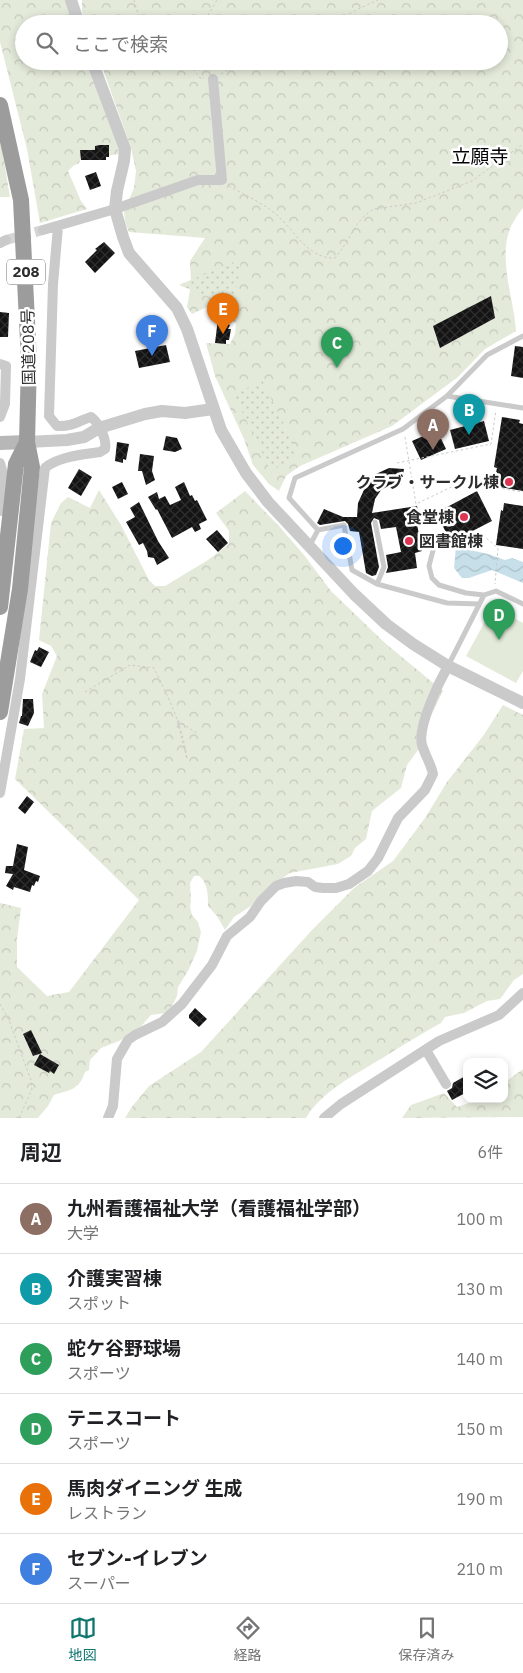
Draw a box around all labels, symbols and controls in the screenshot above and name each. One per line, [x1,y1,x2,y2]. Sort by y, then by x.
search box [15,15,508,70]
icon: search [33,29,61,57]
text: ここで検索 [73,32,168,56]
district label: 立願寺 [451,144,509,168]
road number: 208 [7,260,45,284]
pin: E [207,293,239,334]
street label: 国道208号 [17,308,39,386]
pin: F [136,315,168,356]
pin: C [321,327,353,368]
pin: B [453,394,485,435]
pin: A [417,409,449,450]
place label: クラブ・サークル棟 [355,472,499,492]
marker: クラブ・サークル棟 [503,476,515,488]
place label: 食堂棟 [406,507,454,527]
marker: 食堂棟 [458,511,470,523]
place label: 図書館棟 [419,531,483,551]
your location [330,533,356,559]
marker: 図書館棟 [403,535,415,547]
pin: D [483,599,515,640]
map controls [463,1058,508,1103]
button: layers [463,1058,508,1103]
text: 周辺 [20,1138,62,1166]
text: 6件 [477,1142,503,1162]
text: 九州看護福祉大学（看護福祉学部） [67,1196,371,1220]
text: A [31,1209,41,1229]
text: 100 m [456,1209,503,1229]
text: 大学 [67,1223,99,1243]
text: 介護実習棟 [67,1266,162,1290]
text: B [31,1279,41,1299]
text: 130 m [456,1279,503,1299]
text: スポット [67,1293,131,1313]
text: 蛇ケ谷野球場 [67,1336,181,1360]
text: C [31,1349,41,1369]
text: 140 m [456,1349,503,1369]
text: スポーツ [67,1363,131,1383]
text: テニスコート [67,1406,181,1430]
text: D [30,1419,42,1439]
text: 150 m [456,1419,503,1439]
text: スポーツ [67,1433,131,1453]
text: 馬肉ダイニング 生成 [67,1476,243,1500]
text: E [31,1489,41,1509]
text: 190 m [456,1489,503,1509]
text: レストラン [67,1503,147,1523]
text: セブン-イレブン [67,1546,208,1570]
text: F [31,1559,41,1579]
text: 210 m [456,1559,503,1579]
text: スーパー [67,1573,131,1593]
tab: 地図 [69,1614,97,1664]
tab: 経路 [234,1614,262,1664]
tab: 保存済み [399,1614,455,1664]

